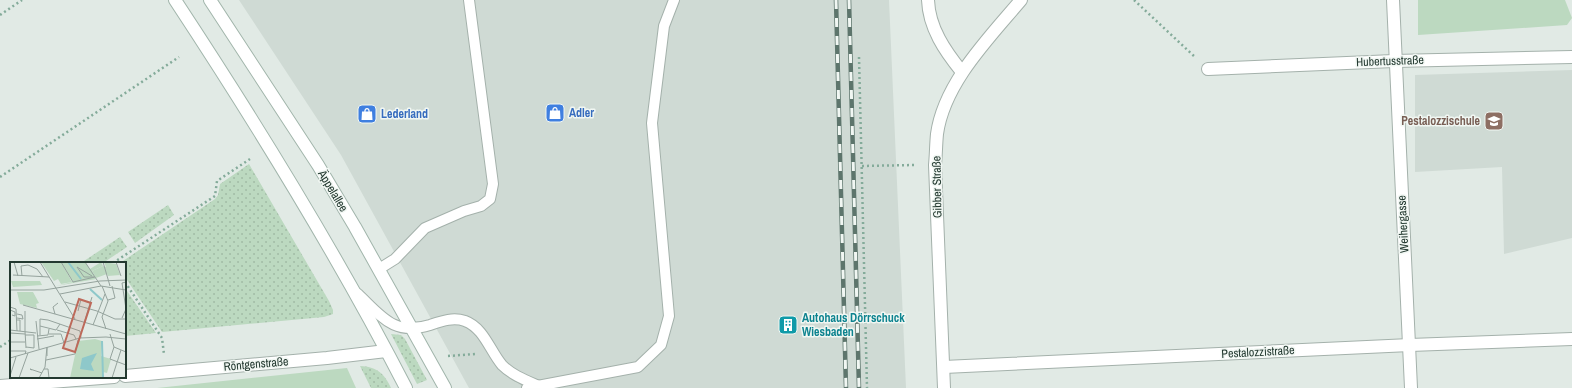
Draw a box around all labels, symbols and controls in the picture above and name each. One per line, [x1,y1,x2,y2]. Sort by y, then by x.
street label: Hubertusstraße [1356,52,1424,70]
shop icon: Adler [544,102,566,124]
shop icon: Lederland [356,103,378,125]
place label: Adler [569,105,594,121]
place label: Lederland [381,106,428,122]
school or university icon: Pestalozzischule [1483,110,1505,132]
place label: Pestalozzischule [1401,113,1481,129]
street label: Gibber Straße [928,156,946,218]
street label: Äppelallee [314,166,352,215]
street label: Weihergasse [1393,195,1413,253]
inset map [10,262,126,378]
place label: Autohaus Dörrschuck Wiesbaden [802,310,905,340]
building icon: Autohaus Dörrschuck Wiesbaden [777,314,799,336]
street label: Pestalozzistraße [1221,342,1295,362]
street label: Röntgenstraße [223,353,289,375]

